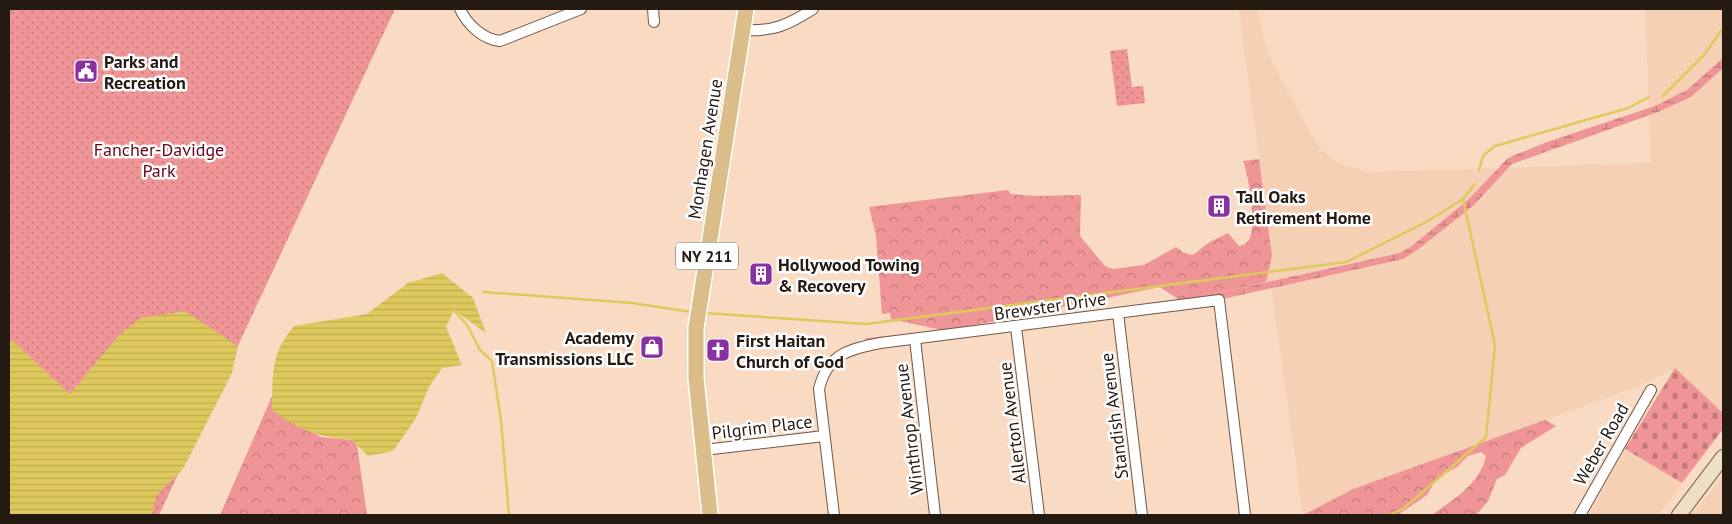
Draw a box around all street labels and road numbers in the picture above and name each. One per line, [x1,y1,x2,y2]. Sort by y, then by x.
street label: Monhagen Avenue [683,77,727,221]
road number: NY 211 [676,242,738,270]
street label: Brewster Drive [993,287,1107,325]
street label: Standish Avenue [1095,352,1133,480]
street label: Allerton Avenue [993,361,1031,485]
street label: Winthrop Avenue [890,362,928,496]
street label: Weber Road [1568,399,1634,489]
street label: Pilgrim Place [710,409,814,445]

